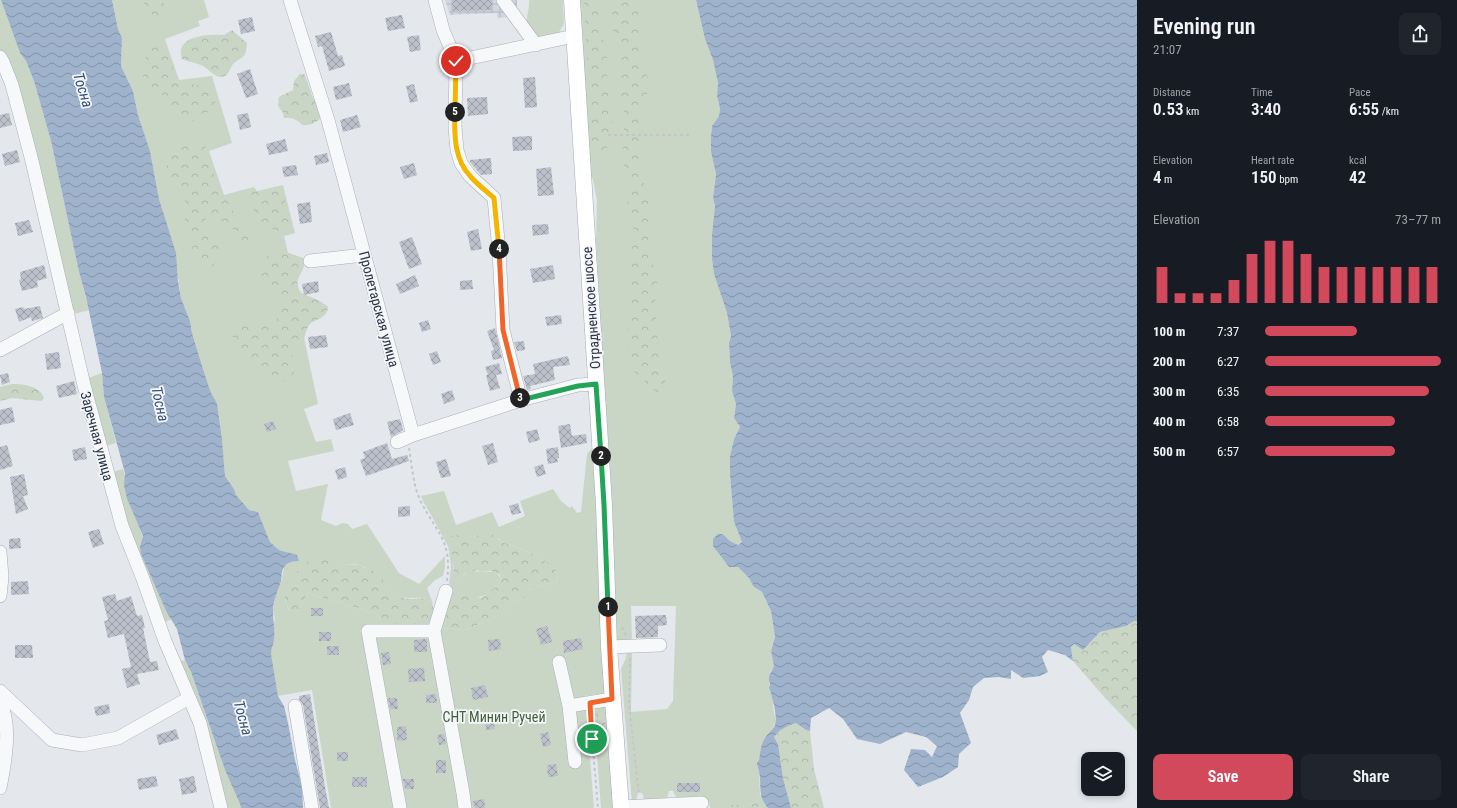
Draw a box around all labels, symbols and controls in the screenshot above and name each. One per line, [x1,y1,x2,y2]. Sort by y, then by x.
button: share [1399,13,1441,55]
text: Evening run [1153,14,1255,39]
text: 21:07 [1153,42,1182,57]
pin [439,44,473,78]
icon: check [445,50,467,72]
water label: Тосна [69,71,97,110]
text: Distance [1153,86,1191,99]
text: Time [1251,86,1273,99]
text: Pace [1349,86,1371,99]
text: 0.53 [1153,99,1184,119]
text: 3:40 [1251,99,1281,119]
text: 6:55 [1349,99,1379,119]
pin: 5 [445,102,465,122]
text: 5 [452,105,458,118]
text: km [1184,105,1199,118]
text: /km [1379,105,1399,118]
text: Elevation [1153,154,1193,167]
text: Heart rate [1251,154,1294,167]
text: kcal [1349,154,1367,167]
text: 4 [1153,167,1162,187]
text: 150 [1251,167,1277,187]
text: 42 [1349,167,1366,187]
text: m [1162,173,1172,186]
text: bpm [1277,173,1298,186]
text: Elevation [1153,212,1200,227]
text: 73–77 m [1395,212,1441,227]
pin: 4 [489,239,509,259]
text: 4 [496,242,502,255]
street label: Отрадненское шоссе [579,246,603,370]
street label: Пролетарская улица [356,249,402,369]
text: 100 m [1153,324,1185,339]
text: 7:37 [1217,324,1239,339]
text: 200 m [1153,354,1185,369]
text: 6:27 [1217,354,1239,369]
text: 300 m [1153,384,1185,399]
text: 6:35 [1217,384,1239,399]
water label: Тосна [147,385,173,423]
pin: 3 [510,388,530,408]
street label: Заречная улица [77,390,117,482]
text: 3 [517,391,523,404]
text: 400 m [1153,414,1185,429]
text: 6:58 [1217,414,1239,429]
text: 500 m [1153,444,1185,459]
text: 6:57 [1217,444,1239,459]
pin: 2 [591,446,611,466]
text: 2 [598,449,604,462]
pin: 1 [598,597,618,617]
text: 1 [605,600,611,613]
water label: Тосна [230,699,256,737]
park label: СНТ Минин Ручей [442,709,546,725]
pin [575,722,609,756]
icon: arrive [581,728,603,750]
map controls [1081,752,1125,796]
button: layers [1081,752,1125,796]
button: Save [1153,754,1293,800]
button: Share [1301,754,1441,800]

